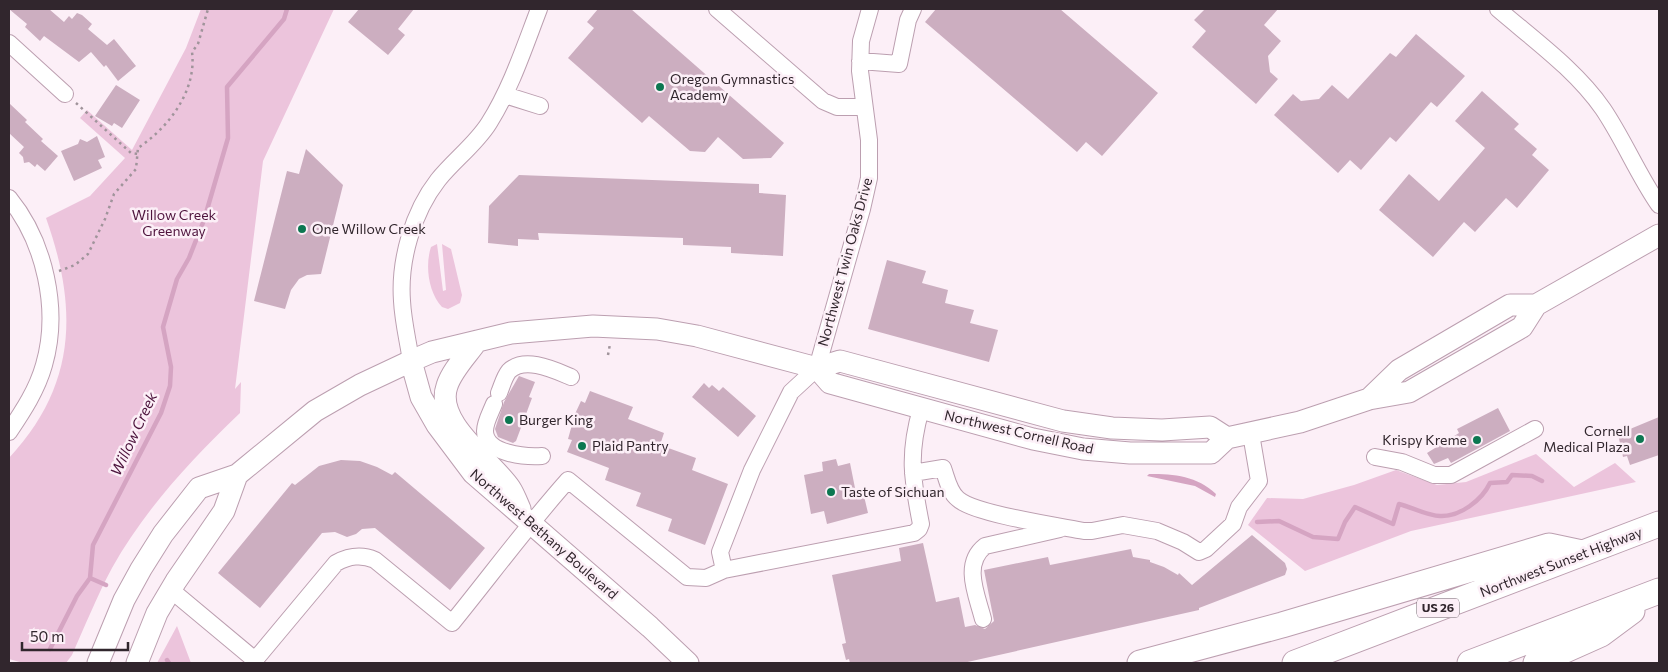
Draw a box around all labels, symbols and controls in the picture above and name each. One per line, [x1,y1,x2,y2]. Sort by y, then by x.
place label: Oregon Gymnastics Academy [670,70,794,103]
marker: Oregon Gymnastics Academy [654,81,666,93]
street label: Northwest Twin Oaks Drive [814,176,875,348]
park label: Willow Creek Greenway [132,206,217,239]
place label: One Willow Creek [312,220,426,237]
marker: One Willow Creek [296,223,308,235]
water label: Willow Creek [106,388,161,478]
street label: Northwest Cornell Road [943,406,1095,457]
place label: Burger King [519,411,594,428]
marker: Burger King [503,414,515,426]
place label: Cornell Medical Plaza [1543,422,1630,455]
place label: Krispy Kreme [1382,431,1467,448]
marker: Cornell Medical Plaza [1634,433,1646,445]
marker: Krispy Kreme [1471,434,1483,446]
place label: Plaid Pantry [592,437,669,454]
marker: Plaid Pantry [576,440,588,452]
street label: Northwest Bethany Boulevard [467,465,622,602]
place label: Taste of Sichuan [841,483,945,500]
marker: Taste of Sichuan [825,486,837,498]
street label: Northwest Sunset Highway [1477,523,1644,600]
road number: US 26 [1417,598,1459,618]
scale bar [22,620,129,652]
text: 50 m [30,627,64,645]

